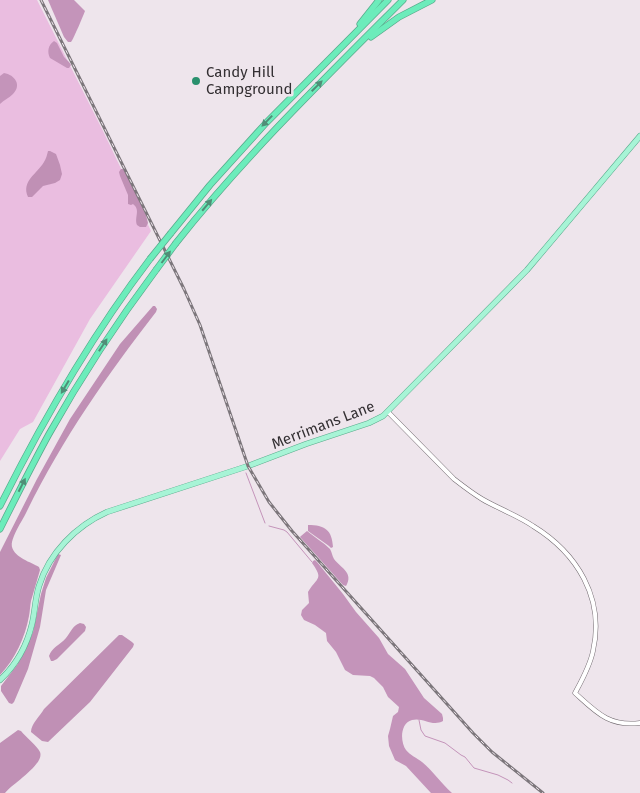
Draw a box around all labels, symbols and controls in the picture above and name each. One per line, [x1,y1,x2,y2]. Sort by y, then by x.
place label: Candy Hill Campground [206,63,293,98]
marker: Candy Hill Campground [190,75,202,87]
one-way arrow [311,81,323,93]
one-way arrow [261,115,273,127]
one-way arrow [201,199,212,212]
one-way arrow [161,250,171,264]
one-way arrow [98,338,108,351]
one-way arrow [60,380,69,393]
street label: Merrimans Lane [269,397,377,453]
one-way arrow [18,478,26,493]

